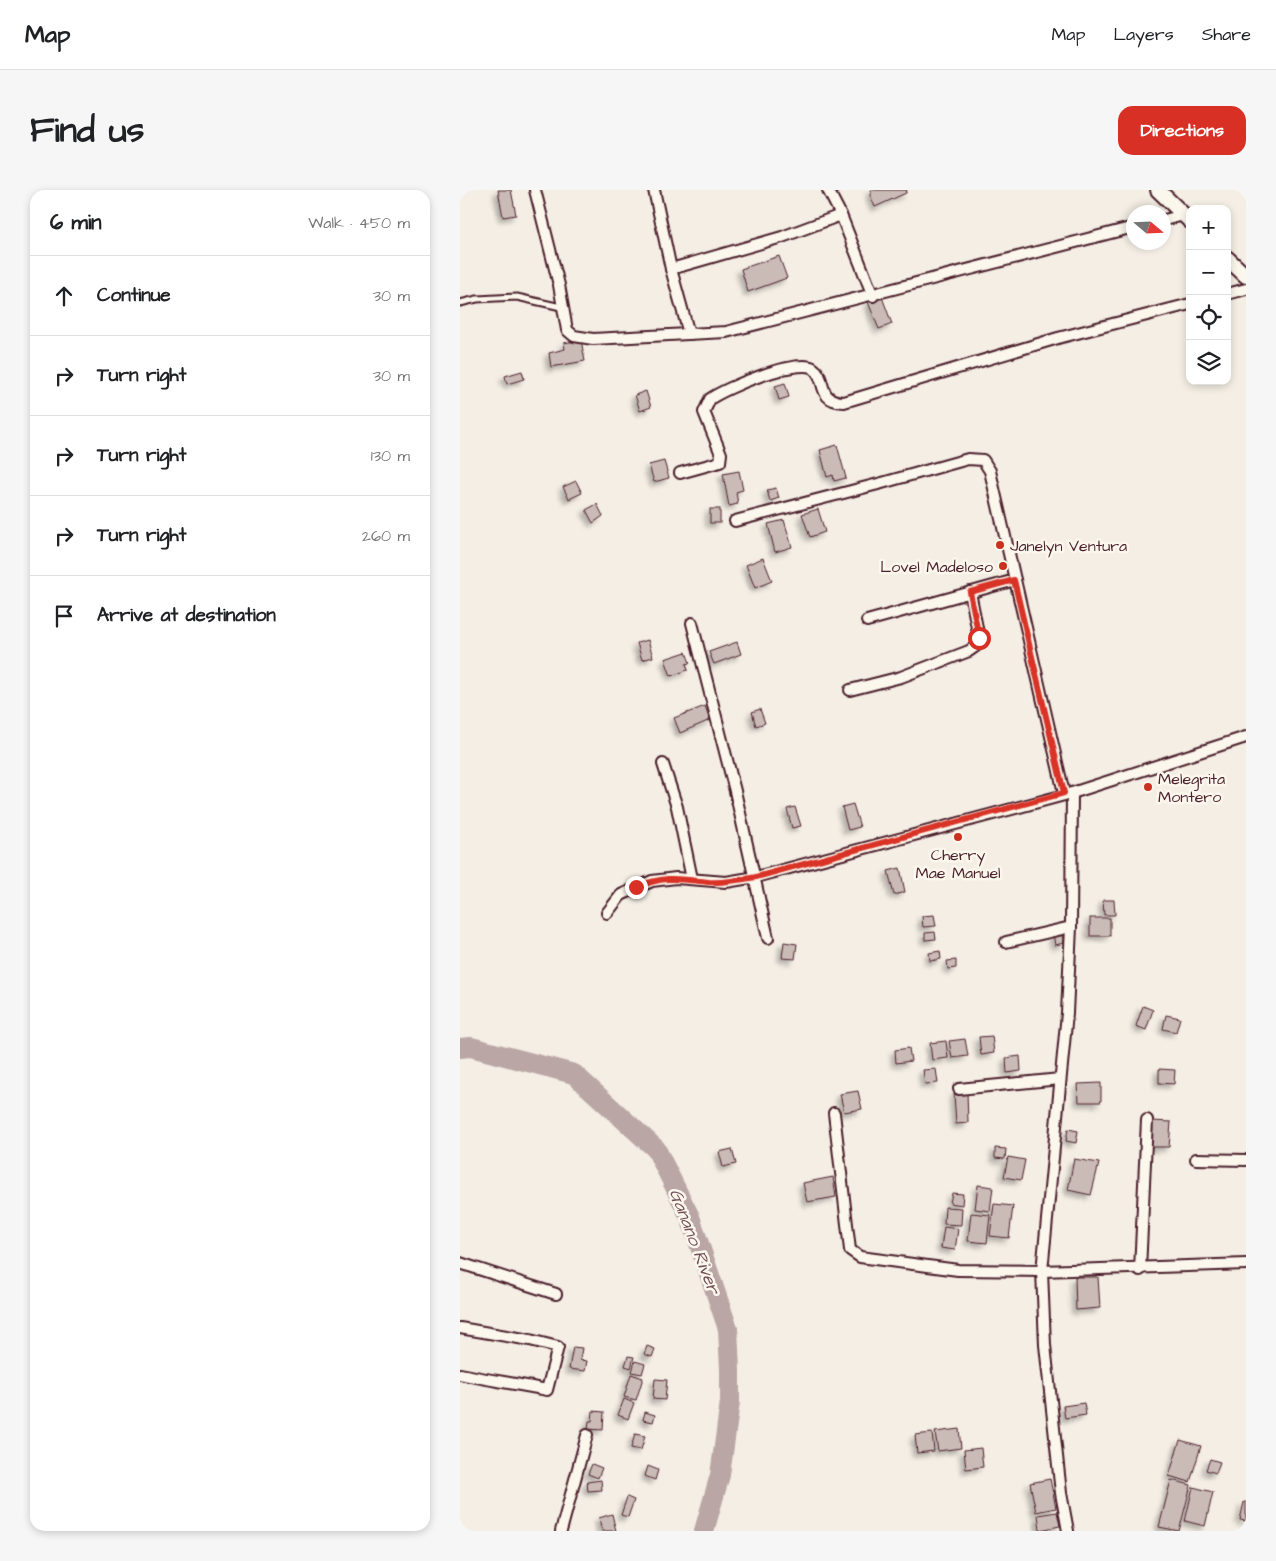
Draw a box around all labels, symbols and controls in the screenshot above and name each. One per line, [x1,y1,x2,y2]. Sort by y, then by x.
text: Map [25,18,70,52]
text: Map [1051,22,1085,47]
text: Layers [1113,22,1174,47]
text: Share [1202,22,1251,47]
text: Find us [30,106,144,155]
button: Directions [1118,106,1246,155]
north arrow [1126,205,1171,250]
map controls [1186,205,1231,385]
button: + [1186,205,1231,250]
text: 6 min [50,208,102,237]
text: Walk · 450 m [308,212,410,234]
button: − [1186,250,1231,295]
icon: ahead [50,282,78,310]
text: Continue [97,282,171,309]
text: 30 m [373,285,410,307]
button: locate [1186,295,1231,340]
button: layers [1186,340,1231,385]
icon: right [50,362,78,390]
text: Turn right [97,362,186,389]
text: 30 m [373,365,410,387]
icon: right [50,442,78,470]
text: Turn right [97,442,186,469]
text: 130 m [371,445,410,467]
icon: right [50,522,78,550]
text: Turn right [97,522,186,549]
text: 260 m [362,525,410,547]
place label: Janelyn Ventura [1010,535,1127,558]
marker: Janelyn Ventura [994,539,1006,551]
place label: Lovel Madeloso [880,556,993,578]
marker: Lovel Madeloso [997,560,1009,572]
icon: arrive [50,602,78,630]
text: Arrive at destination [97,602,276,629]
route start [968,627,991,650]
place label: Melegrita Montero [1158,768,1225,808]
marker: Melegrita Montero [1142,781,1154,793]
marker: Cherry Mae Manuel [952,831,964,843]
place label: Cherry Mae Manuel [915,844,1001,884]
route end [625,876,648,899]
water label: Ganano River [663,1185,727,1299]

